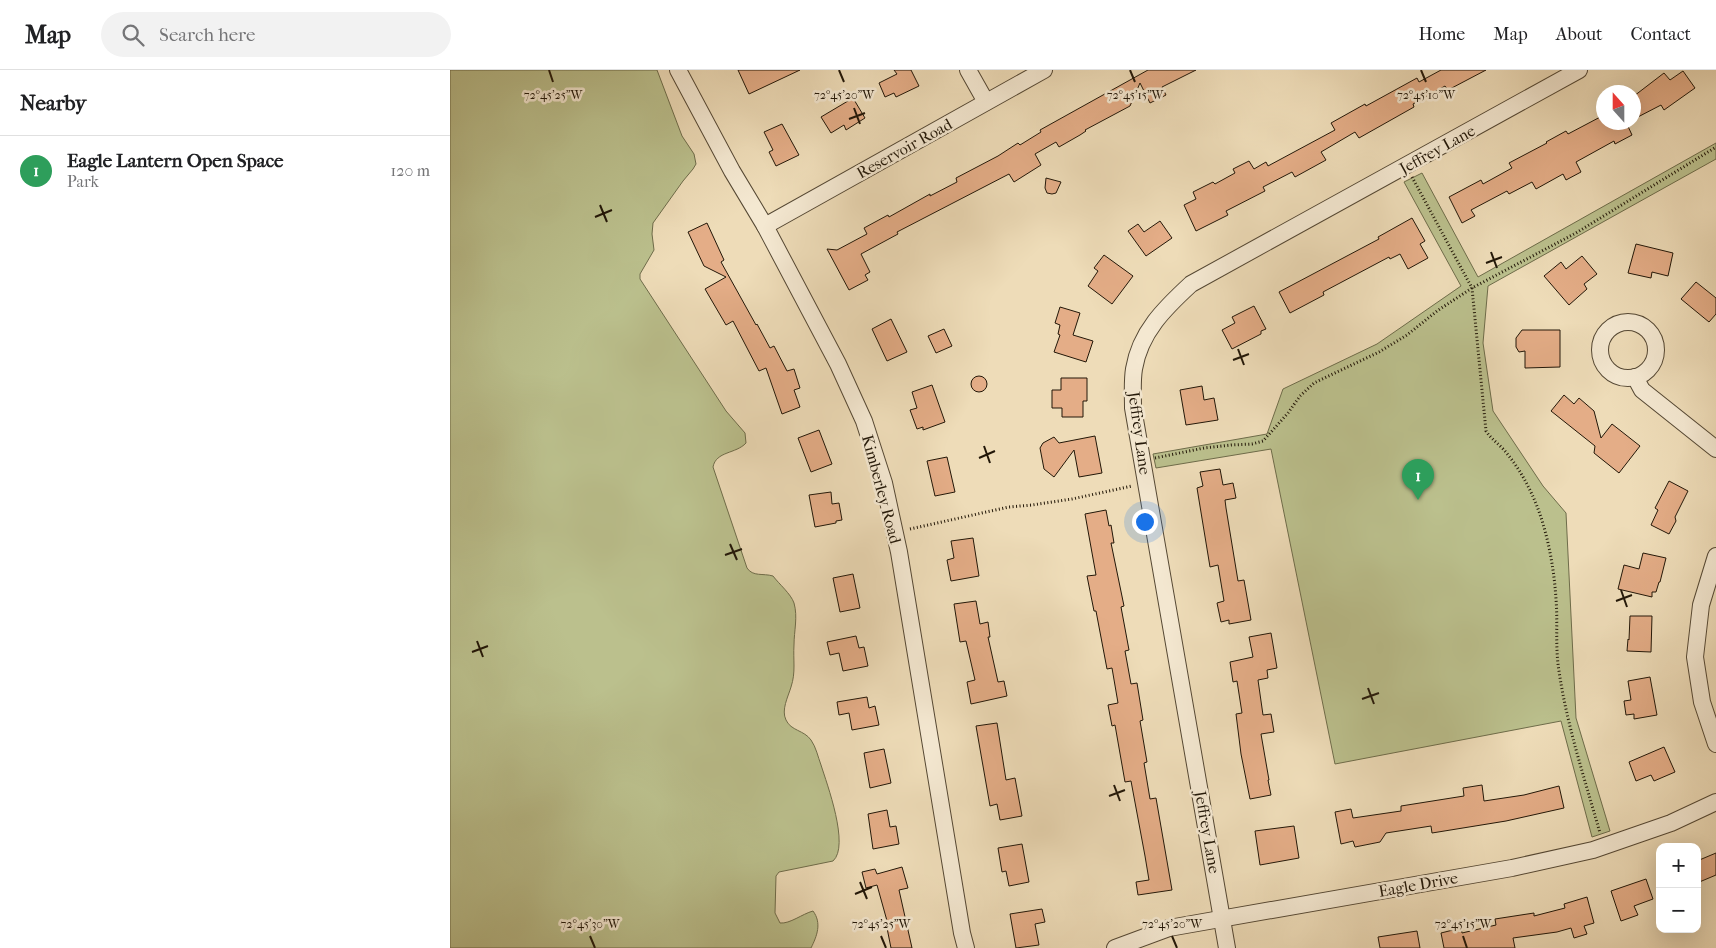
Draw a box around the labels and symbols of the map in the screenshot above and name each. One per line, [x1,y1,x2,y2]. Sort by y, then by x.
north arrow [1596,85,1641,130]
text: 72°45'25"W [524,88,584,102]
text: 72°45'20"W [814,88,875,102]
text: 72°45'15"W [1107,88,1165,102]
text: 72°45'10"W [1397,88,1456,102]
street label: Reservoir Road [853,114,956,182]
street label: Jeffrey Lane [1394,121,1478,179]
street label: Jeffrey Lane [1124,388,1155,476]
street label: Kimberley Road [858,433,905,546]
pin: 1 [1402,459,1434,500]
your location [1132,509,1158,535]
street label: Jeffrey Lane [1191,787,1224,875]
street label: Eagle Drive [1377,868,1459,901]
text: 72°45'30"W [561,917,621,931]
text: 72°45'25"W [852,917,912,931]
text: 72°45'20"W [1142,917,1203,931]
text: 72°45'15"W [1435,917,1493,931]

